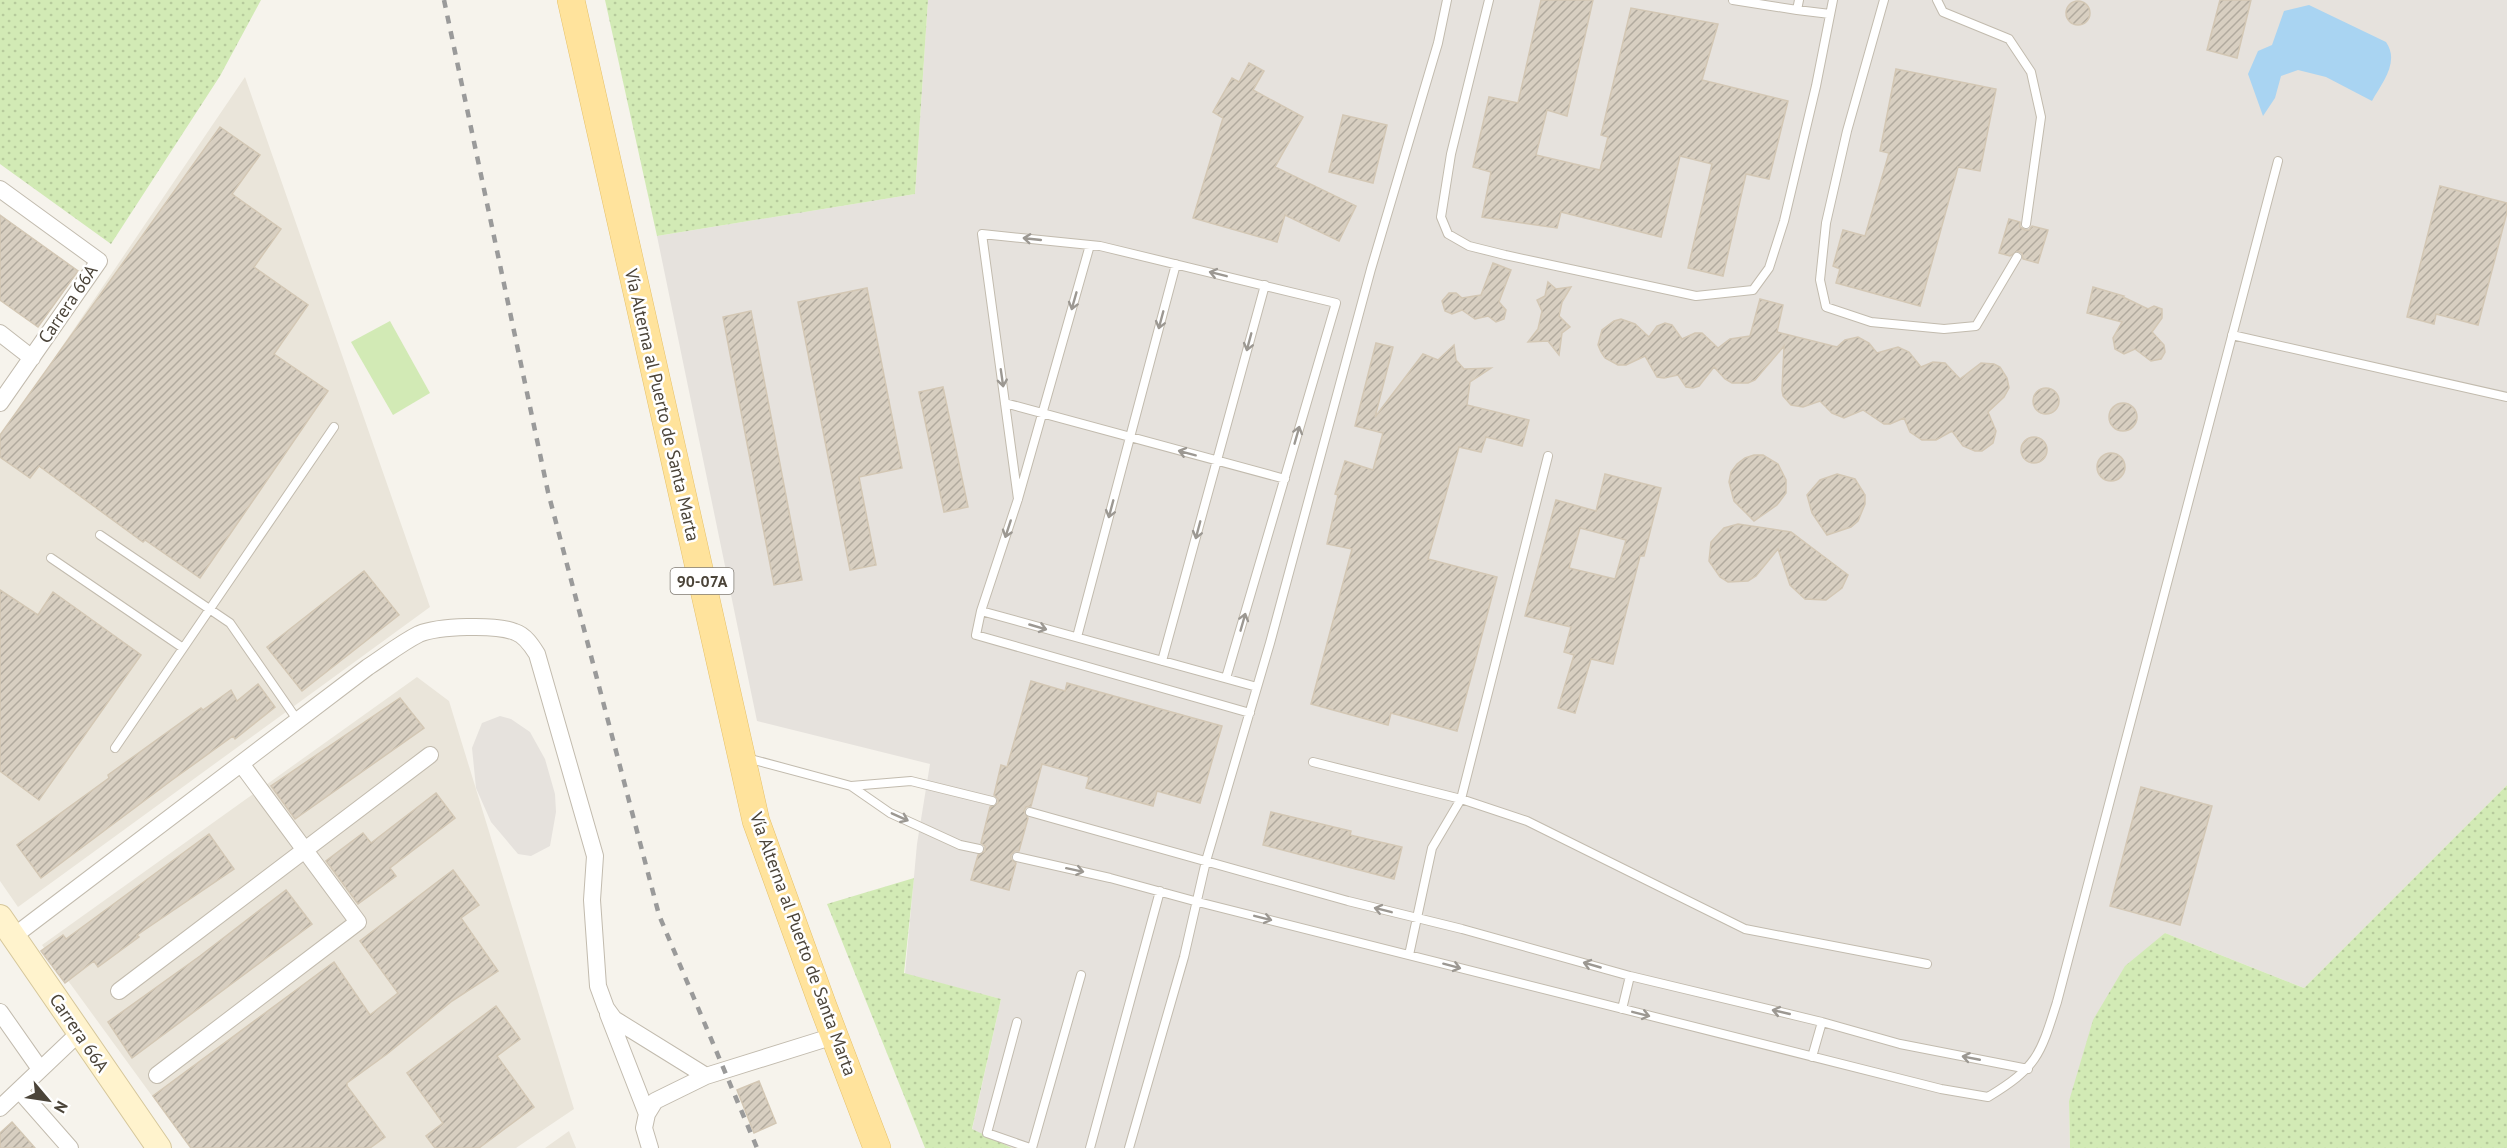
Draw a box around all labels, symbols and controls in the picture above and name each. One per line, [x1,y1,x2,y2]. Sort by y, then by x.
one-way arrow [1022,233,1042,244]
street label: Carrera 66A [33,259,103,348]
street label: Vía Alterna al Puerto de Santa Marta [620,265,705,543]
one-way arrow [1209,268,1228,280]
one-way arrow [1068,291,1079,310]
one-way arrow [1155,311,1167,330]
one-way arrow [1243,332,1254,351]
one-way arrow [996,367,1007,387]
one-way arrow [1292,426,1304,445]
one-way arrow [1178,447,1197,459]
one-way arrow [1105,499,1116,518]
one-way arrow [1002,519,1013,538]
one-way arrow [1192,520,1203,539]
road number: 90-07A [670,568,734,594]
one-way arrow [1238,613,1249,632]
one-way arrow [1028,621,1047,633]
street label: Vía Alterna al Puerto de Santa Marta [745,808,862,1079]
one-way arrow [891,813,909,824]
one-way arrow [1064,865,1084,876]
one-way arrow [1374,903,1393,915]
one-way arrow [1254,913,1273,925]
one-way arrow [1583,959,1602,970]
one-way arrow [1443,961,1462,972]
street label: Carrera 66A [45,989,114,1077]
one-way arrow [1772,1006,1791,1018]
one-way arrow [1632,1009,1651,1020]
one-way arrow [1961,1052,1981,1063]
north arrow [18,1070,78,1130]
text: N [50,1098,72,1117]

